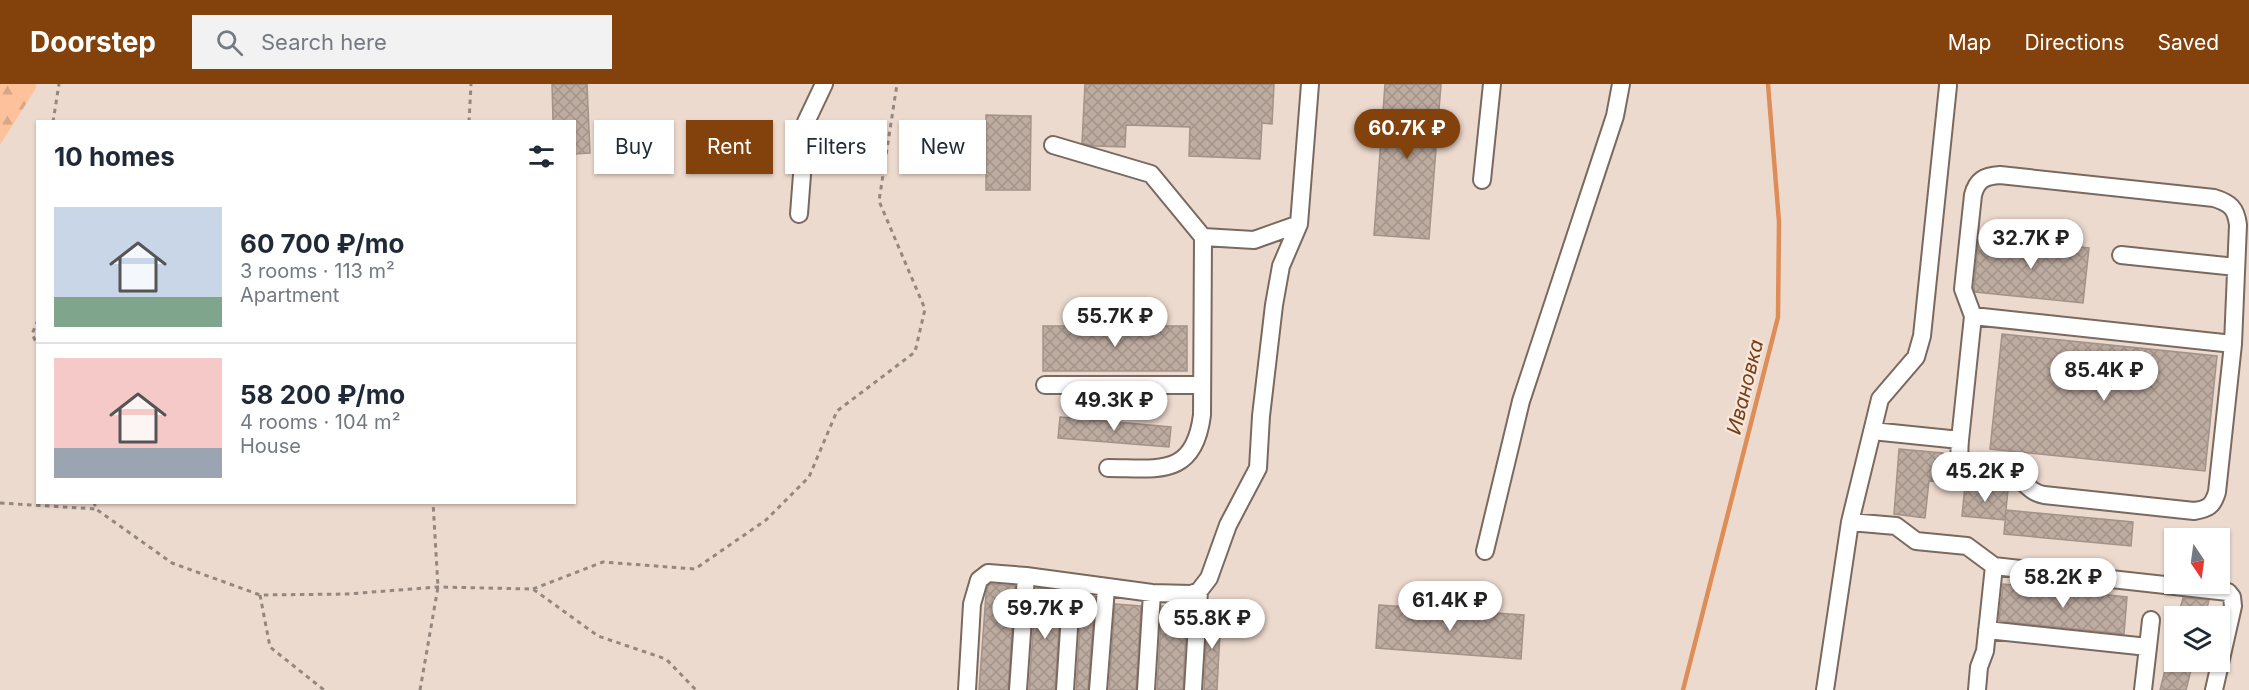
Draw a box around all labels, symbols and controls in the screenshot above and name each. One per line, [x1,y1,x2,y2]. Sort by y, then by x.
search box [192,15,612,69]
text: Doorstep [30,25,156,59]
icon: search [213,26,246,59]
text: Search here [261,29,387,55]
text: Map [1948,30,1991,55]
text: Directions [2024,30,2125,55]
text: Saved [2158,30,2219,55]
pin: 60.7K ₽ [1352,109,1462,160]
text: 60.7K ₽ [1368,116,1446,140]
chip: Buy [594,120,674,174]
chip: Rent [686,120,773,174]
chip: Filters [785,120,887,174]
chip: New [899,120,986,174]
icon: filters [525,140,558,173]
text: 10 homes [54,141,175,172]
pin: 32.7K ₽ [1976,219,2086,270]
text: 32.7K ₽ [1992,226,2070,250]
text: 60 700 ₽/mo [240,228,405,259]
icon: home [102,231,174,303]
text: 3 rooms · 113 m² [240,259,395,283]
text: Apartment [240,283,339,307]
pin: 55.7K ₽ [1060,297,1170,348]
text: 55.7K ₽ [1077,304,1153,328]
water label: Ивановка [1722,337,1768,437]
pin: 85.4K ₽ [2049,351,2159,402]
text: 85.4K ₽ [2064,358,2144,382]
text: 58 200 ₽/mo [240,379,405,410]
pin: 49.3K ₽ [1059,381,1169,432]
icon: home [102,382,174,454]
text: 49.3K ₽ [1074,388,1154,412]
text: 4 rooms · 104 m² [240,410,400,434]
text: House [240,434,301,458]
pin: 45.2K ₽ [1930,452,2040,503]
text: 45.2K ₽ [1945,459,2025,483]
north arrow [2164,528,2230,594]
map controls [2164,528,2230,672]
pin: 58.2K ₽ [2008,558,2118,609]
text: 58.2K ₽ [2024,565,2102,589]
pin: 61.4K ₽ [1395,581,1505,632]
text: 61.4K ₽ [1412,588,1488,612]
pin: 59.7K ₽ [990,589,1100,640]
text: 59.7K ₽ [1007,596,1083,620]
pin: 55.8K ₽ [1157,599,1267,650]
text: 55.8K ₽ [1173,606,1251,630]
button: layers [2164,606,2230,672]

